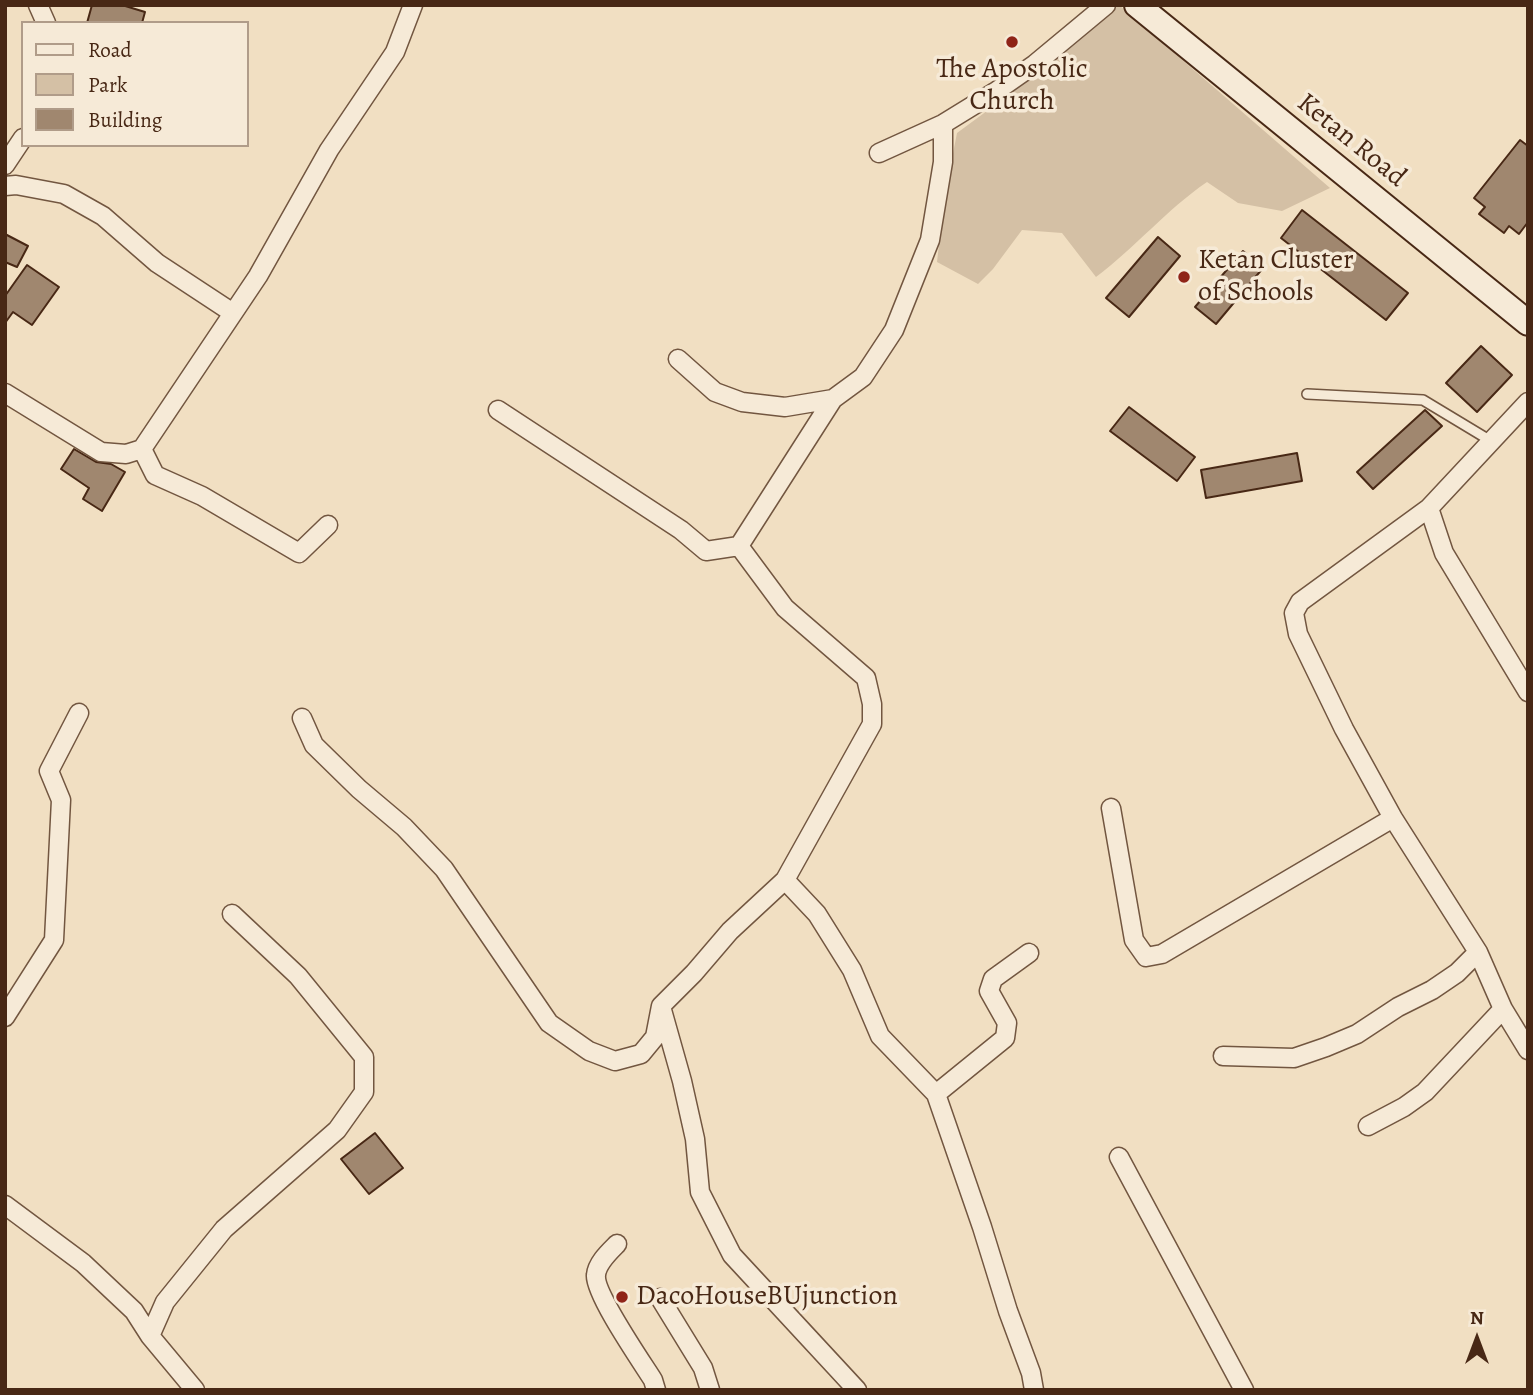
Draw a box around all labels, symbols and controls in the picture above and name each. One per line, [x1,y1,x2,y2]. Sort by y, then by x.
legend [21,21,248,147]
marker: The Apostolic Church [1004,34,1020,50]
text: Road [88,36,132,64]
place label: The Apostolic Church [936,53,1088,119]
text: Park [88,71,127,99]
street label: Ketan Road [1290,87,1412,195]
text: Building [88,106,162,134]
place label: Ketan Cluster of Schools [1198,244,1354,310]
marker: Ketan Cluster of Schools [1176,269,1192,285]
place label: DacoHouseBUjunction [636,1280,898,1314]
marker: DacoHouseBUjunction [614,1289,630,1305]
north arrow [1442,1304,1512,1374]
text: N [1470,1305,1484,1331]

